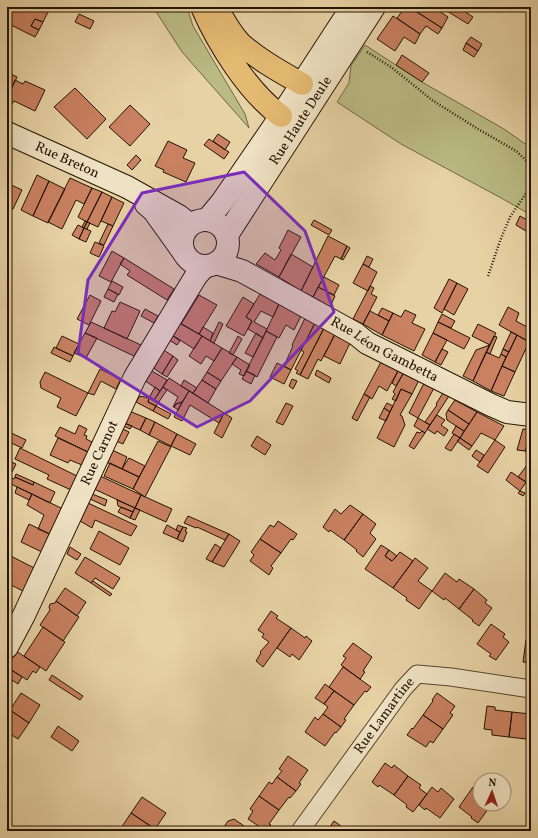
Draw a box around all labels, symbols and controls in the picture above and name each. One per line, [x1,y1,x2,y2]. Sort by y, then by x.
street label: Rue Haute Deule [265,72,337,169]
street label: Rue Breton [32,137,102,183]
street label: Rue Léon Gambetta [327,312,442,387]
street label: Rue Carnot [76,417,123,489]
street label: Rue Lamartine [350,673,419,758]
north arrow [472,772,512,812]
text: N [488,776,497,791]

